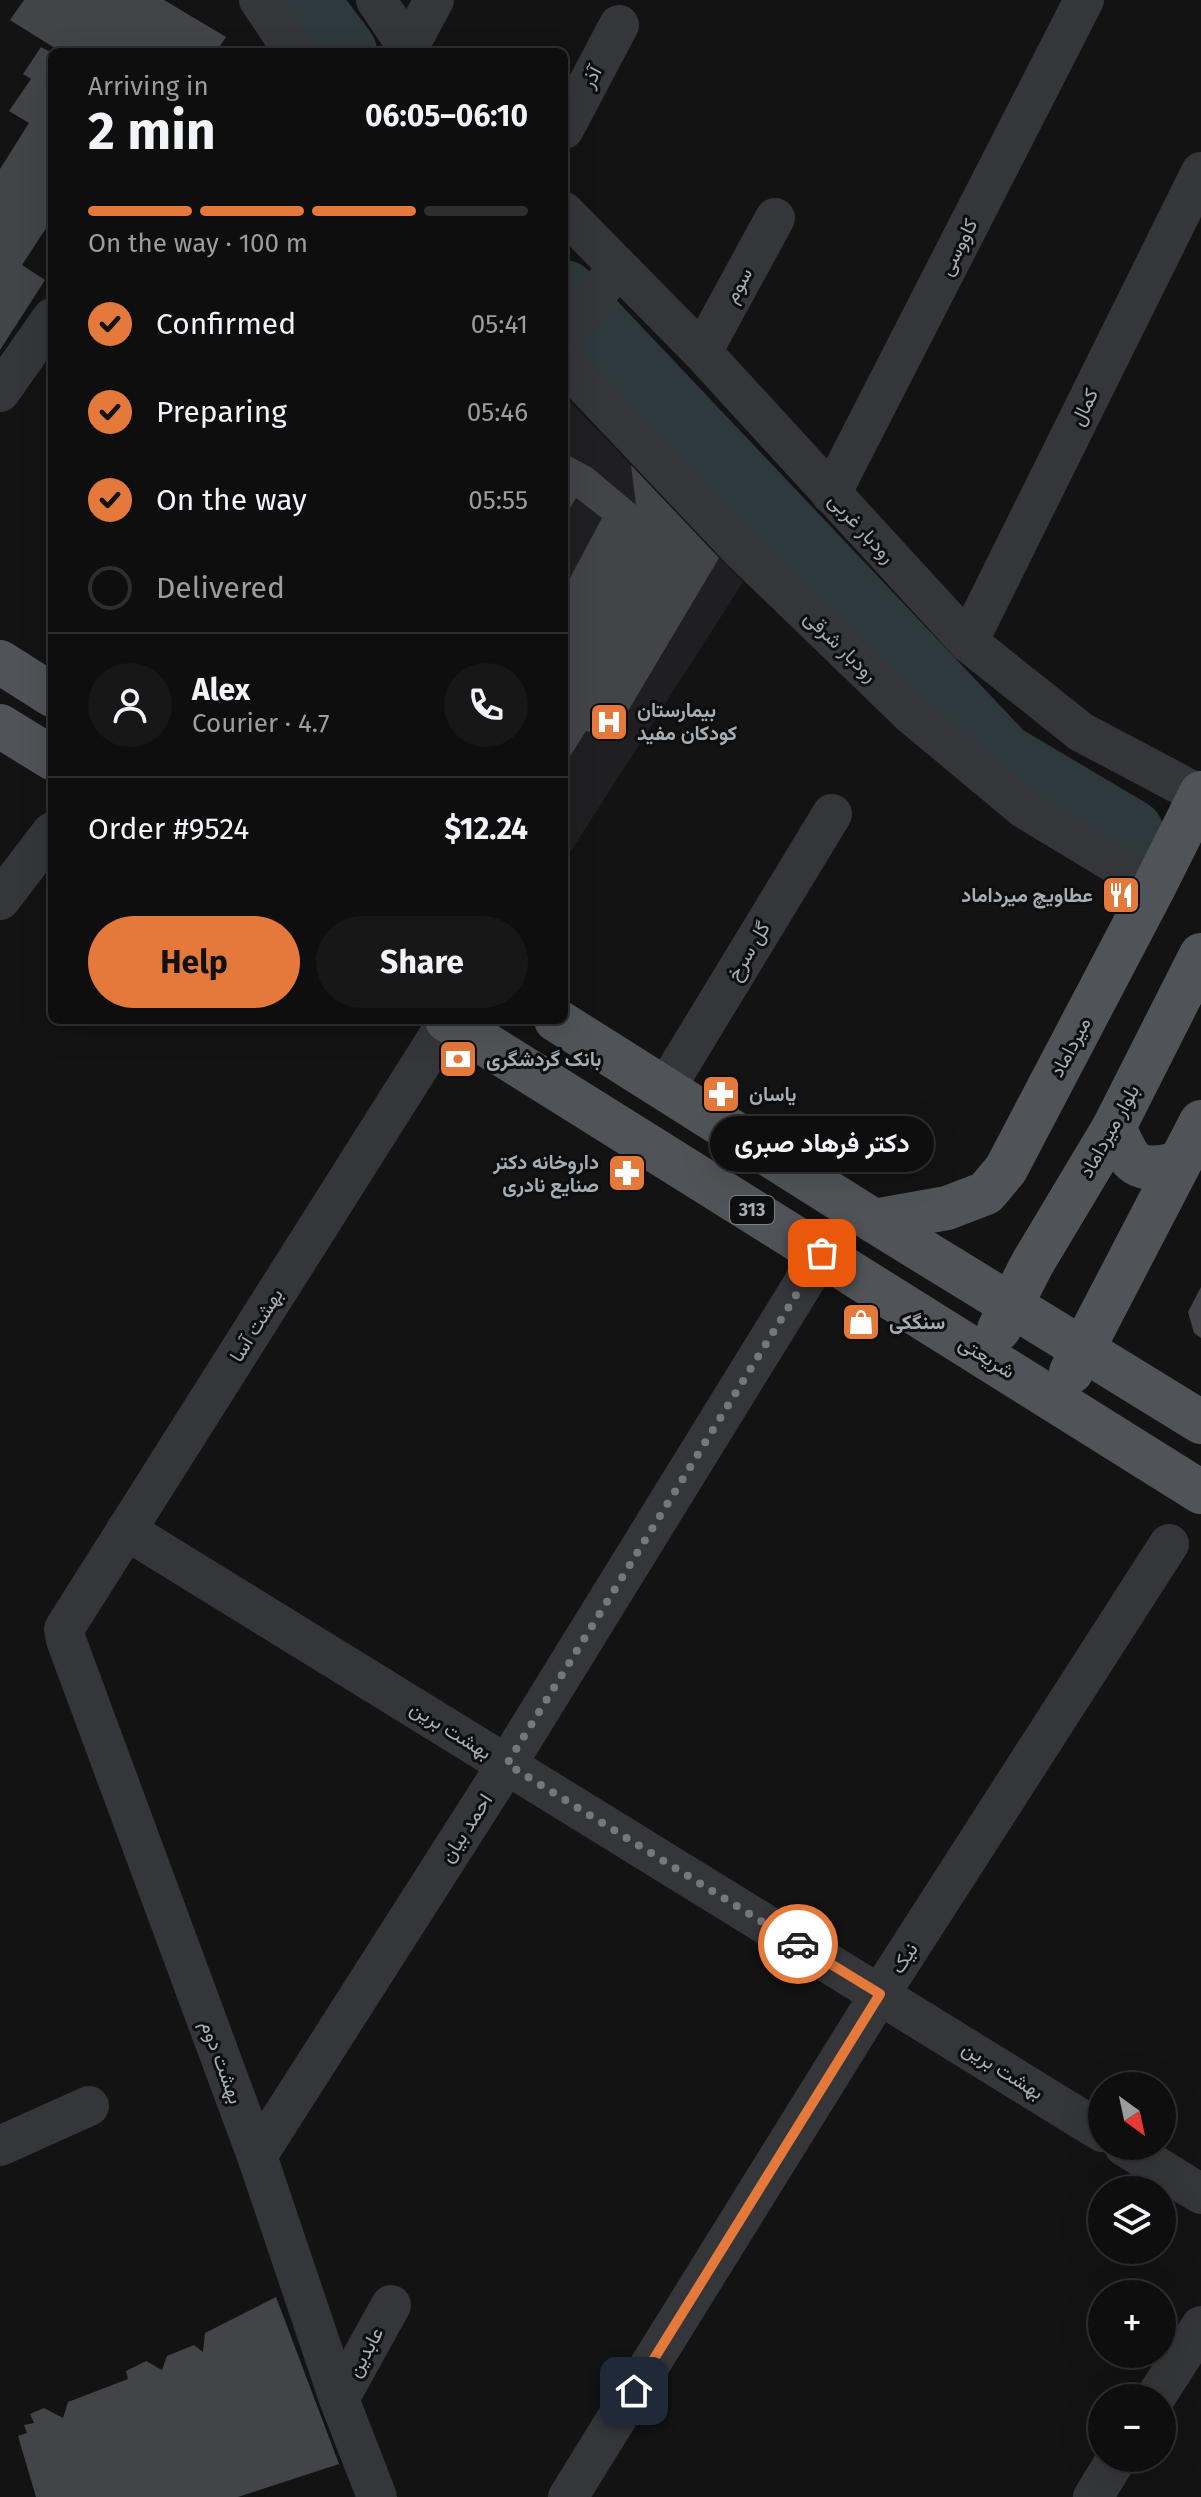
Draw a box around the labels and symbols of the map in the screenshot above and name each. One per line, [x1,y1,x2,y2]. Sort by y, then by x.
street label: آذر [575,61,608,93]
street label: کاووسی [934,214,983,280]
street label: سوم [719,263,758,307]
street label: کمال [1065,384,1103,430]
street label: رودبار غربی [823,488,900,569]
street label: رودبار شرقی [799,605,883,687]
place label: بیمارستان کودکان مفید [637,698,737,746]
hospital icon: بیمارستان کودکان مفید [588,701,630,743]
restaurant icon: عطاویچ میرداماد [1100,874,1142,916]
place label: عطاویچ میرداماد [961,883,1093,909]
street label: گل سرخ [721,917,777,986]
street label: میرداماد [1044,1013,1097,1082]
bank icon: بانک گردشگری [437,1038,479,1080]
place label: بانک گردشگری [486,1047,601,1072]
pharmacy icon: یاسان [700,1073,742,1115]
street label: بلوار میرداماد [1074,1080,1145,1182]
place label: یاسان [749,1082,796,1106]
callout: دکتر فرهاد صبری [710,1117,934,1173]
place label: داروخانه دکتر صنايع نادری [492,1150,599,1199]
pharmacy icon: داروخانه دکتر صنايع نادری [606,1152,648,1194]
road number: 313 [730,1196,774,1224]
pin [788,1219,856,1287]
street label: بهشت آسا [224,1284,289,1367]
shop icon: سنگکی [840,1301,882,1343]
place label: سنگکی [889,1310,945,1334]
street label: شریعتی [954,1331,1019,1384]
street label: بهشت برین [405,1696,496,1765]
street label: احمد بیان [435,1789,497,1867]
courier [758,1904,838,1984]
street label: نیک [885,1938,923,1978]
street label: بهشت دوم [195,2017,248,2107]
street label: بهشت برین [957,2036,1048,2105]
north arrow [1088,2072,1176,2160]
street label: عابدین [342,2323,388,2381]
pin [600,2357,668,2425]

